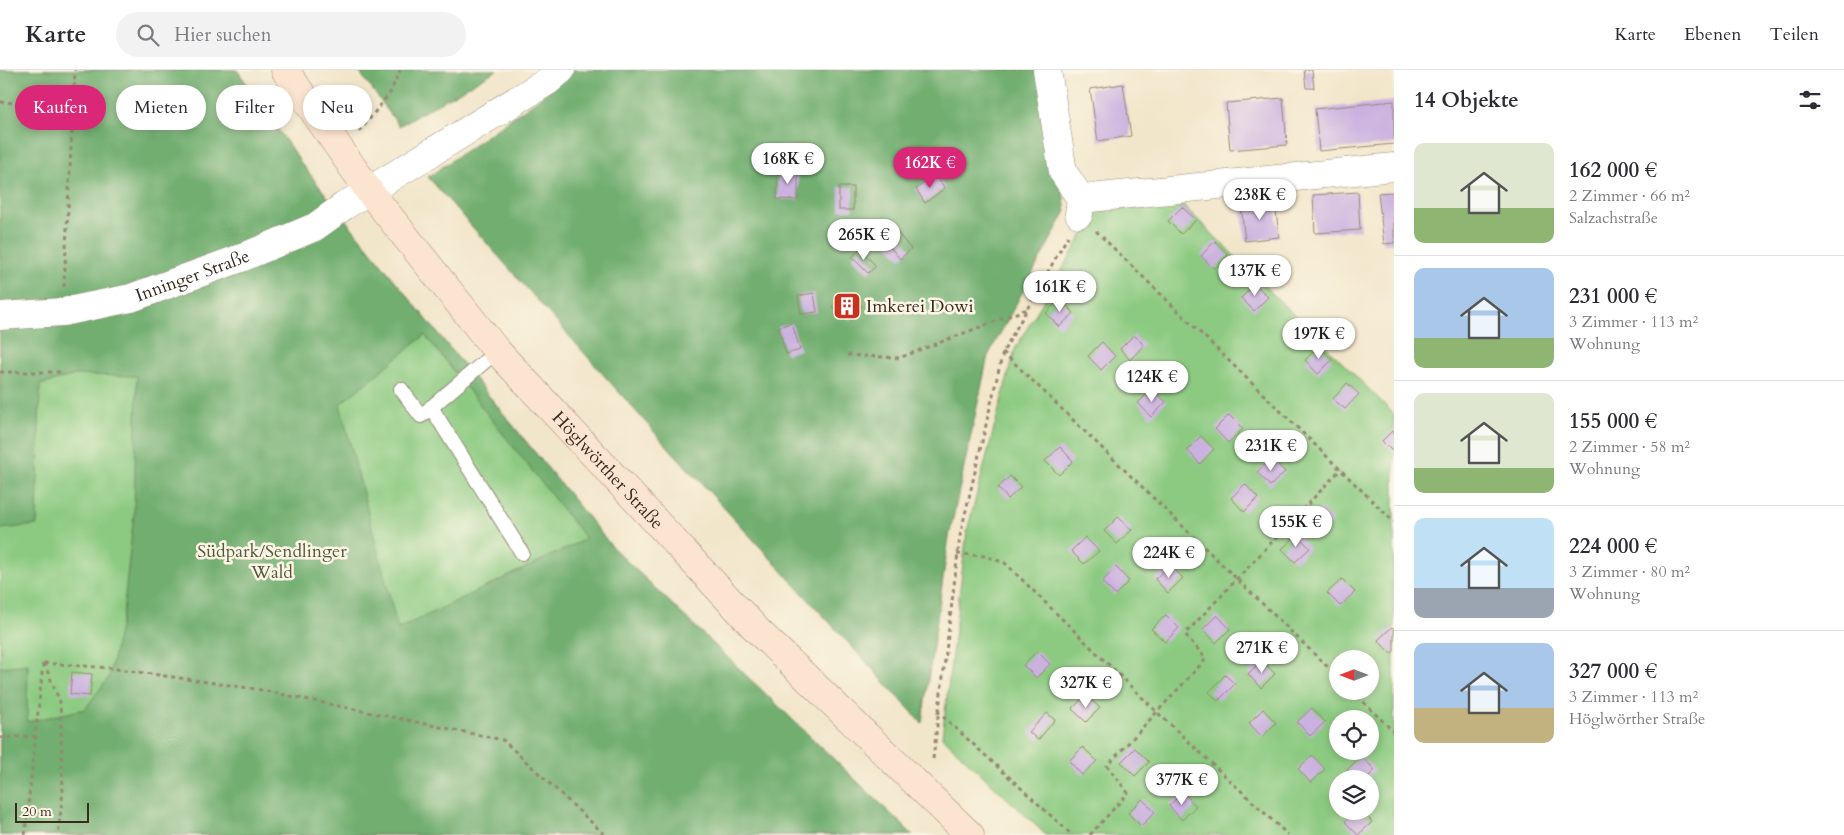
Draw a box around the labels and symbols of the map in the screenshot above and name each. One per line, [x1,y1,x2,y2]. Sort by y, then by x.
pin: 168K € [747,142,829,185]
pin: 162K € [889,146,971,189]
pin: 238K € [1219,178,1301,221]
pin: 265K € [823,218,905,261]
street label: Inninger Straße [132,244,254,308]
pin: 137K € [1214,254,1296,297]
pin: 161K € [1019,270,1101,313]
building icon: Imkerei Dowi [832,291,862,321]
place label: Imkerei Dowi [866,294,974,319]
pin: 197K € [1278,318,1360,360]
pin: 124K € [1111,360,1193,403]
street label: Höglwörther Straße [546,406,669,535]
pin: 231K € [1230,430,1312,472]
pin: 155K € [1255,506,1337,548]
pin: 224K € [1128,536,1210,579]
park label: Südpark/Sendlinger Wald [197,539,347,585]
pin: 271K € [1221,632,1303,674]
north arrow [1329,650,1379,700]
pin: 327K € [1045,666,1127,709]
pin: 377K € [1141,764,1223,806]
scale bar [15,800,89,823]

